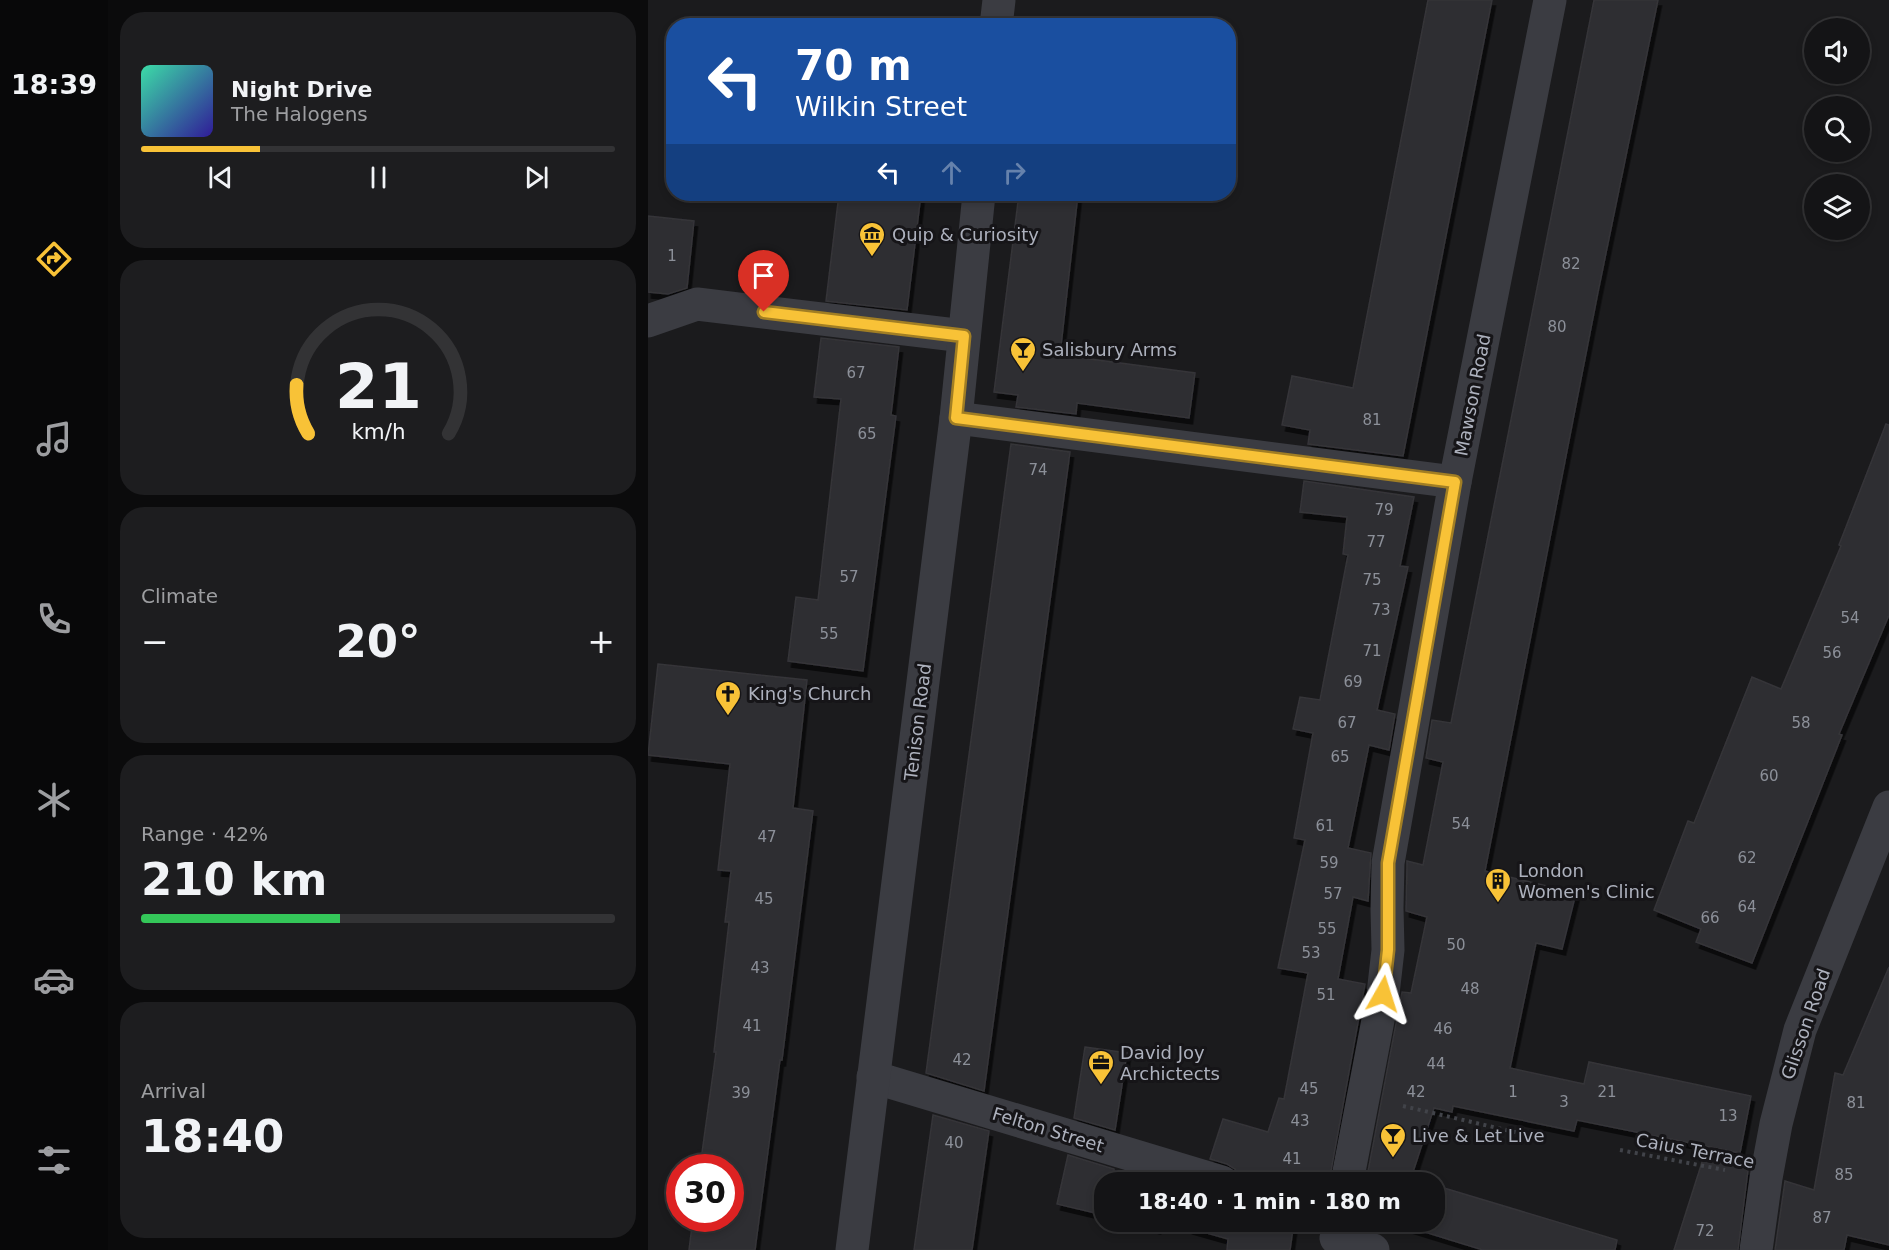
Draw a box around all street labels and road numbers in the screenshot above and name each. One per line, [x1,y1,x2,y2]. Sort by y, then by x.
street label: Mawson Road [1450,332,1495,458]
street label: Tenison Road [900,662,935,783]
street label: Glisson Road [1777,966,1834,1082]
street label: Felton Street [990,1103,1106,1156]
street label: Caius Terrace [1634,1129,1756,1172]

